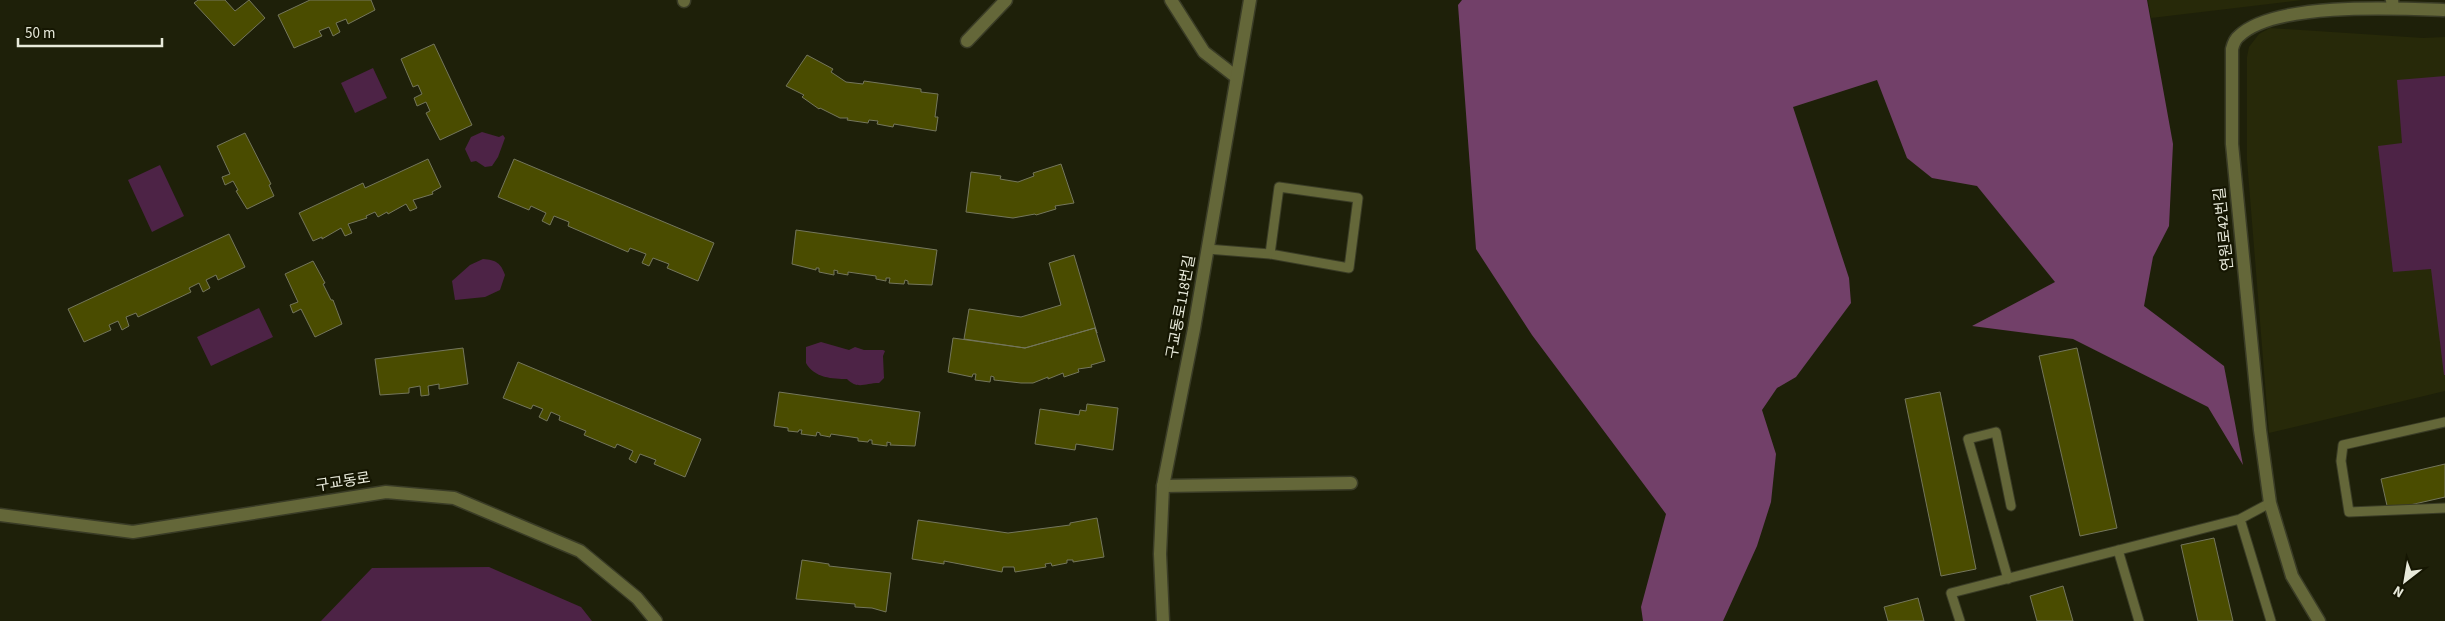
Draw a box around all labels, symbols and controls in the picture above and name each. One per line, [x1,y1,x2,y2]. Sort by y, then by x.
scale bar [18,15,161,47]
text: 50 m [25,23,55,44]
street label: 연원로42번길 [2209,186,2239,272]
street label: 구교동로118번길 [1162,253,1200,361]
street label: 구교동로 [314,467,372,497]
north arrow [2380,556,2430,606]
text: N [2390,580,2408,602]

